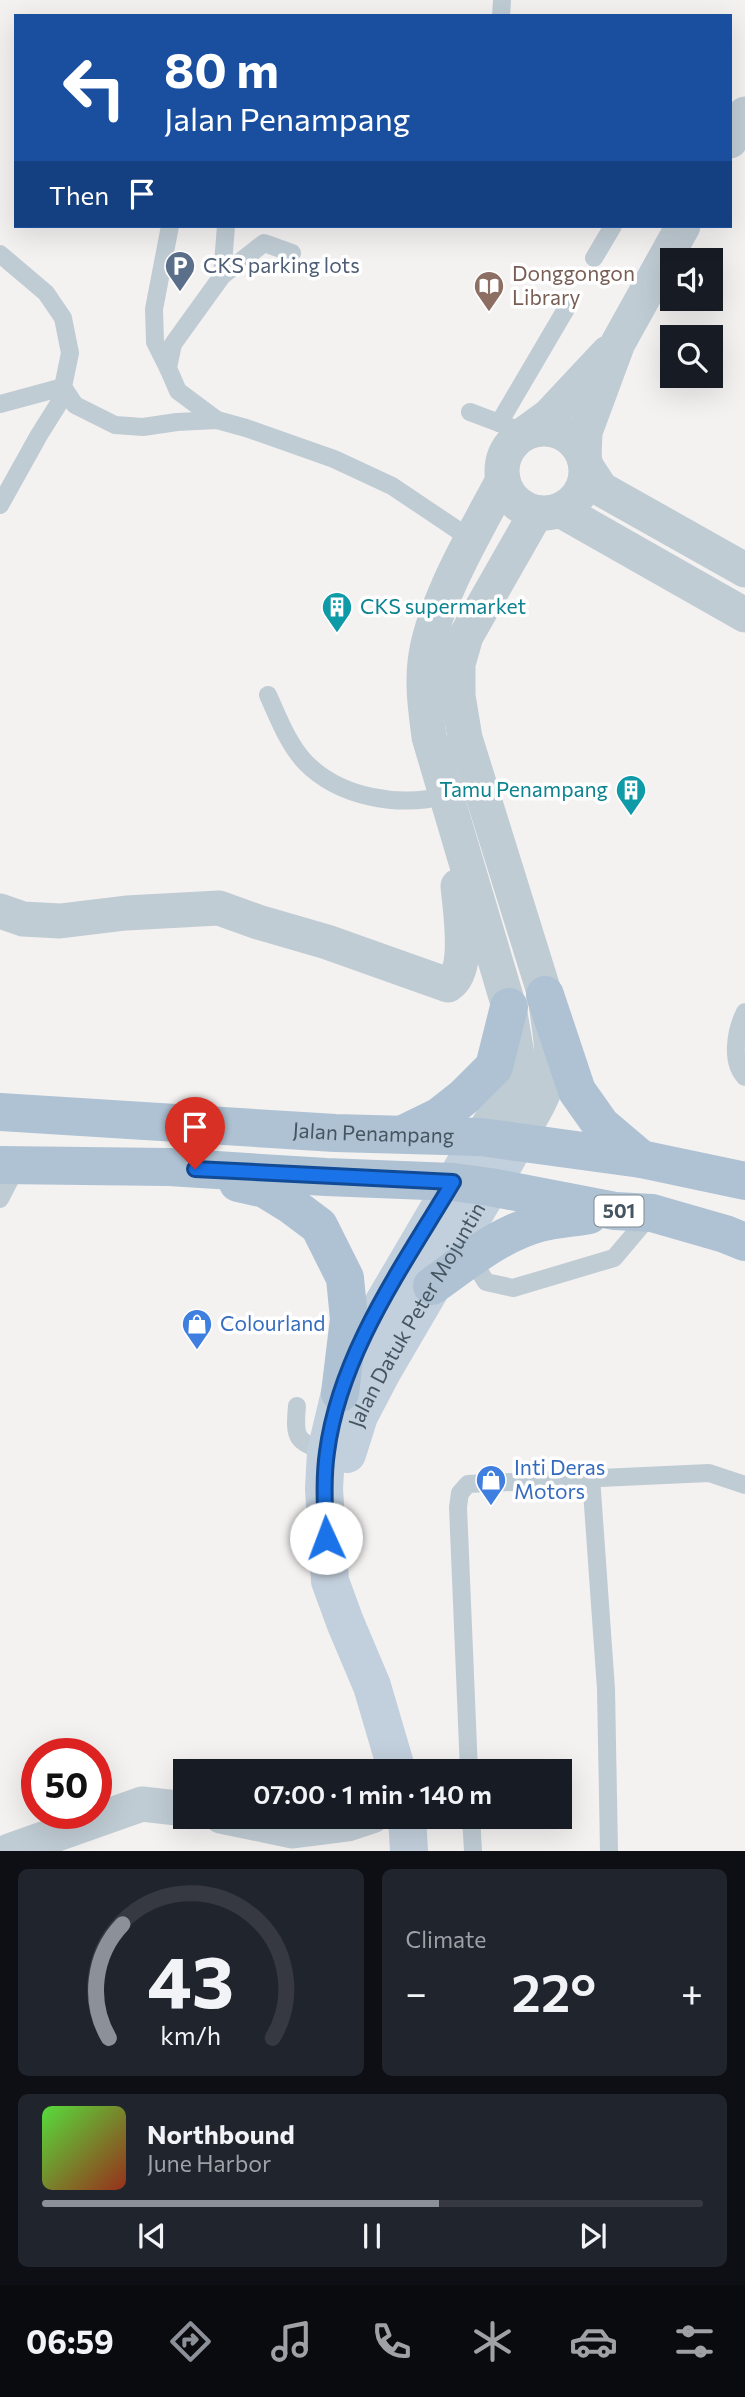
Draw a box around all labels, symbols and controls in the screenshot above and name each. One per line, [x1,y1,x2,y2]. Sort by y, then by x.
text: 80 m [164,38,279,98]
icon: left [49,42,140,133]
text: Jalan Penampang [164,98,410,138]
icon: arrive [123,175,161,213]
text: Then [49,179,109,210]
map controls [660,248,723,388]
button: sound [660,248,723,311]
parking icon: CKS parking lots [163,249,197,293]
place label: CKS parking lots [203,252,360,277]
place label: Donggongon Library [512,260,635,309]
library icon: Donggongon Library [472,269,506,313]
button: search [660,325,723,388]
building icon: CKS supermarket [320,590,354,634]
place label: CKS supermarket [360,593,526,618]
building icon: Tamu Penampang [614,773,648,817]
place label: Tamu Penampang [439,776,608,801]
pin [165,1097,225,1169]
icon: arrive [176,1108,214,1146]
street label: Jalan Penampang [292,1116,454,1147]
road number: 501 [594,1196,644,1226]
street label: Jalan Datuk Peter Mojuntin [342,1197,489,1430]
shop icon: Colourland [180,1307,214,1351]
place label: Colourland [220,1310,325,1335]
place label: Inti Deras Motors [514,1454,605,1503]
shop icon: Inti Deras Motors [474,1463,508,1507]
position arrow [289,1501,363,1575]
speed limit sign: 50 [21,1738,112,1829]
text: 07:00 · 1 min · 140 m [253,1778,492,1809]
text: Climate [406,1925,487,1953]
text: 43 [147,1935,234,2024]
text: 22° [512,1959,596,2023]
text: − [406,1968,427,2015]
text: + [681,1968,703,2015]
text: km/h [160,2020,221,2050]
text: Northbound [147,2118,295,2149]
text: June Harbor [147,2149,271,2177]
icon: previous [133,2217,171,2255]
icon: pause [353,2217,391,2255]
icon: next [574,2217,612,2255]
icon: directions [166,2317,215,2366]
icon: music [267,2317,316,2366]
icon: phone [367,2317,416,2366]
icon: climate [468,2317,517,2366]
icon: car [569,2317,618,2366]
icon: filters [670,2317,719,2366]
text: 06:59 [26,2321,114,2361]

